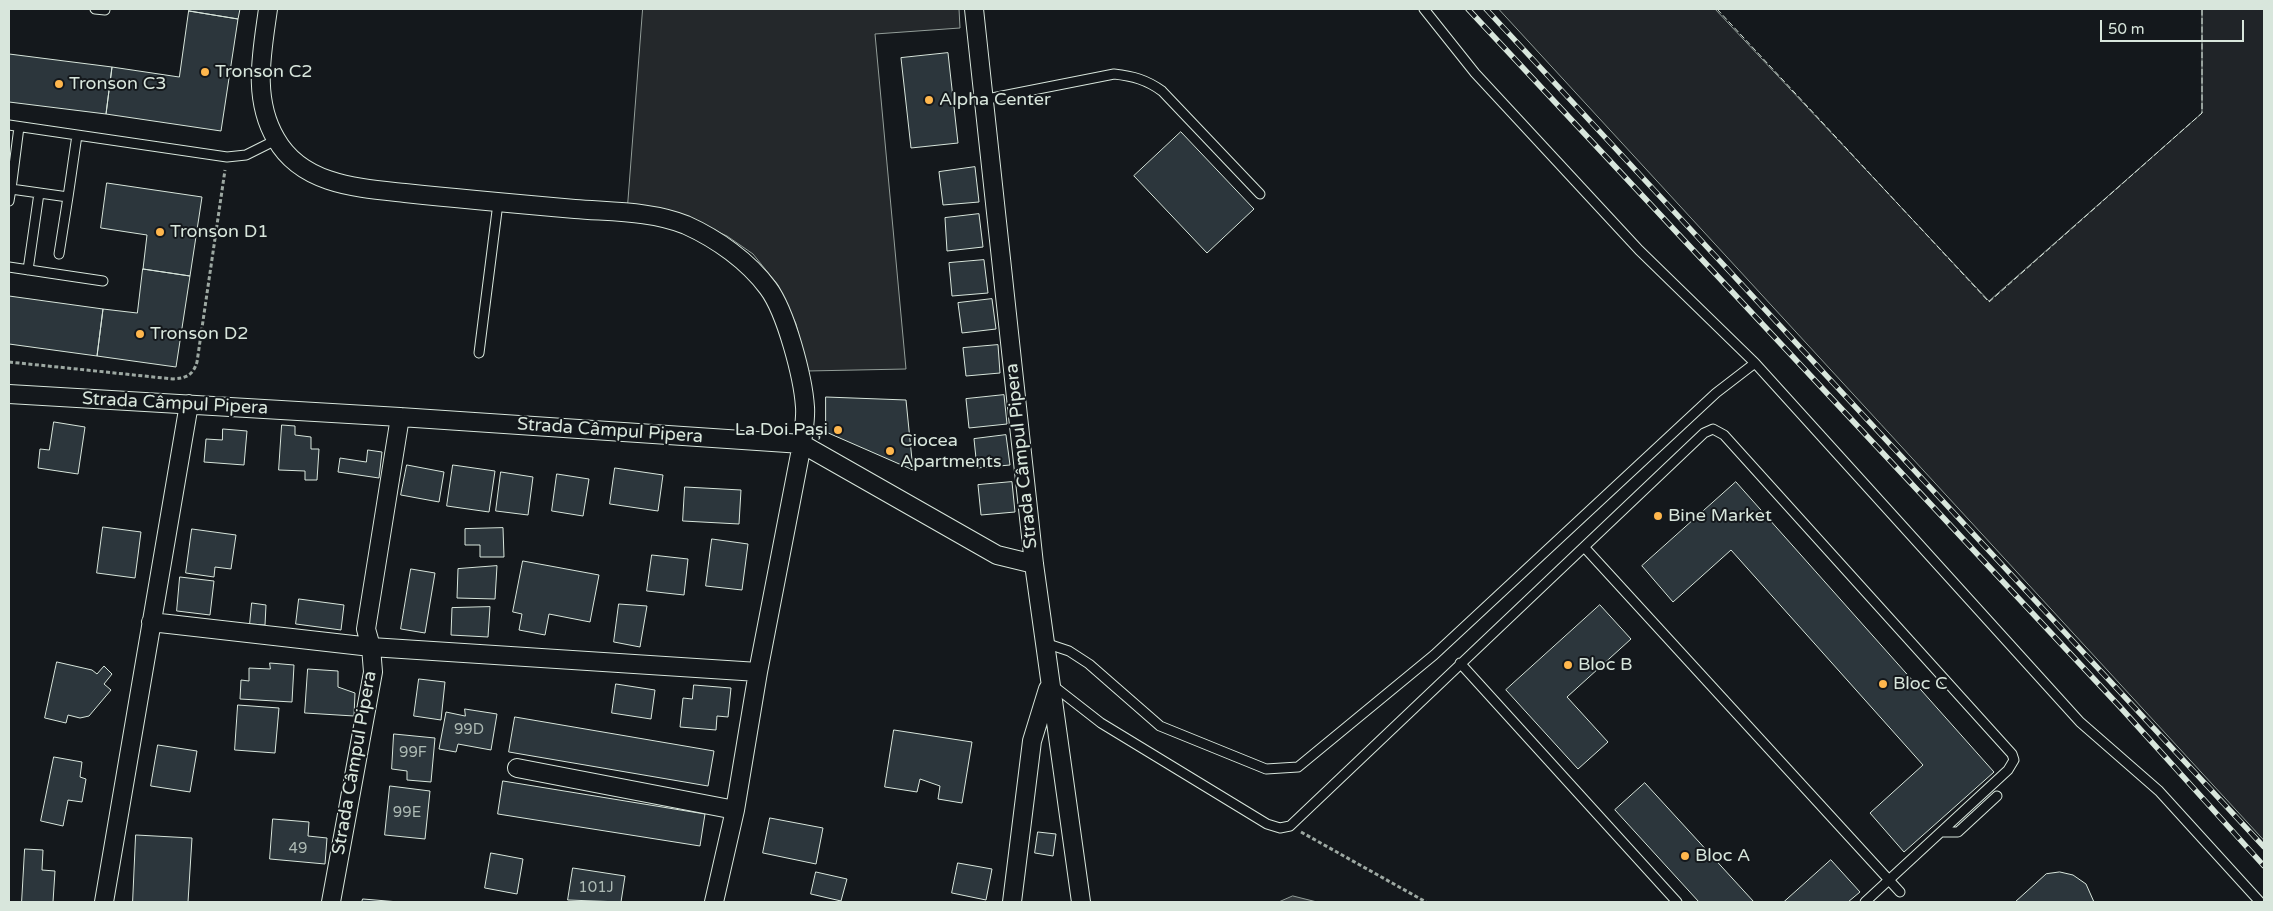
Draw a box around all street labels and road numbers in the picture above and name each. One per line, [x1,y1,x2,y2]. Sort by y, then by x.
street label: Strada Câmpul Pipera [1002,362,1042,550]
street label: Strada Câmpul Pipera [81,388,269,420]
street label: Strada Câmpul Pipera [516,414,704,448]
street label: Strada Câmpul Pipera [328,669,382,857]

